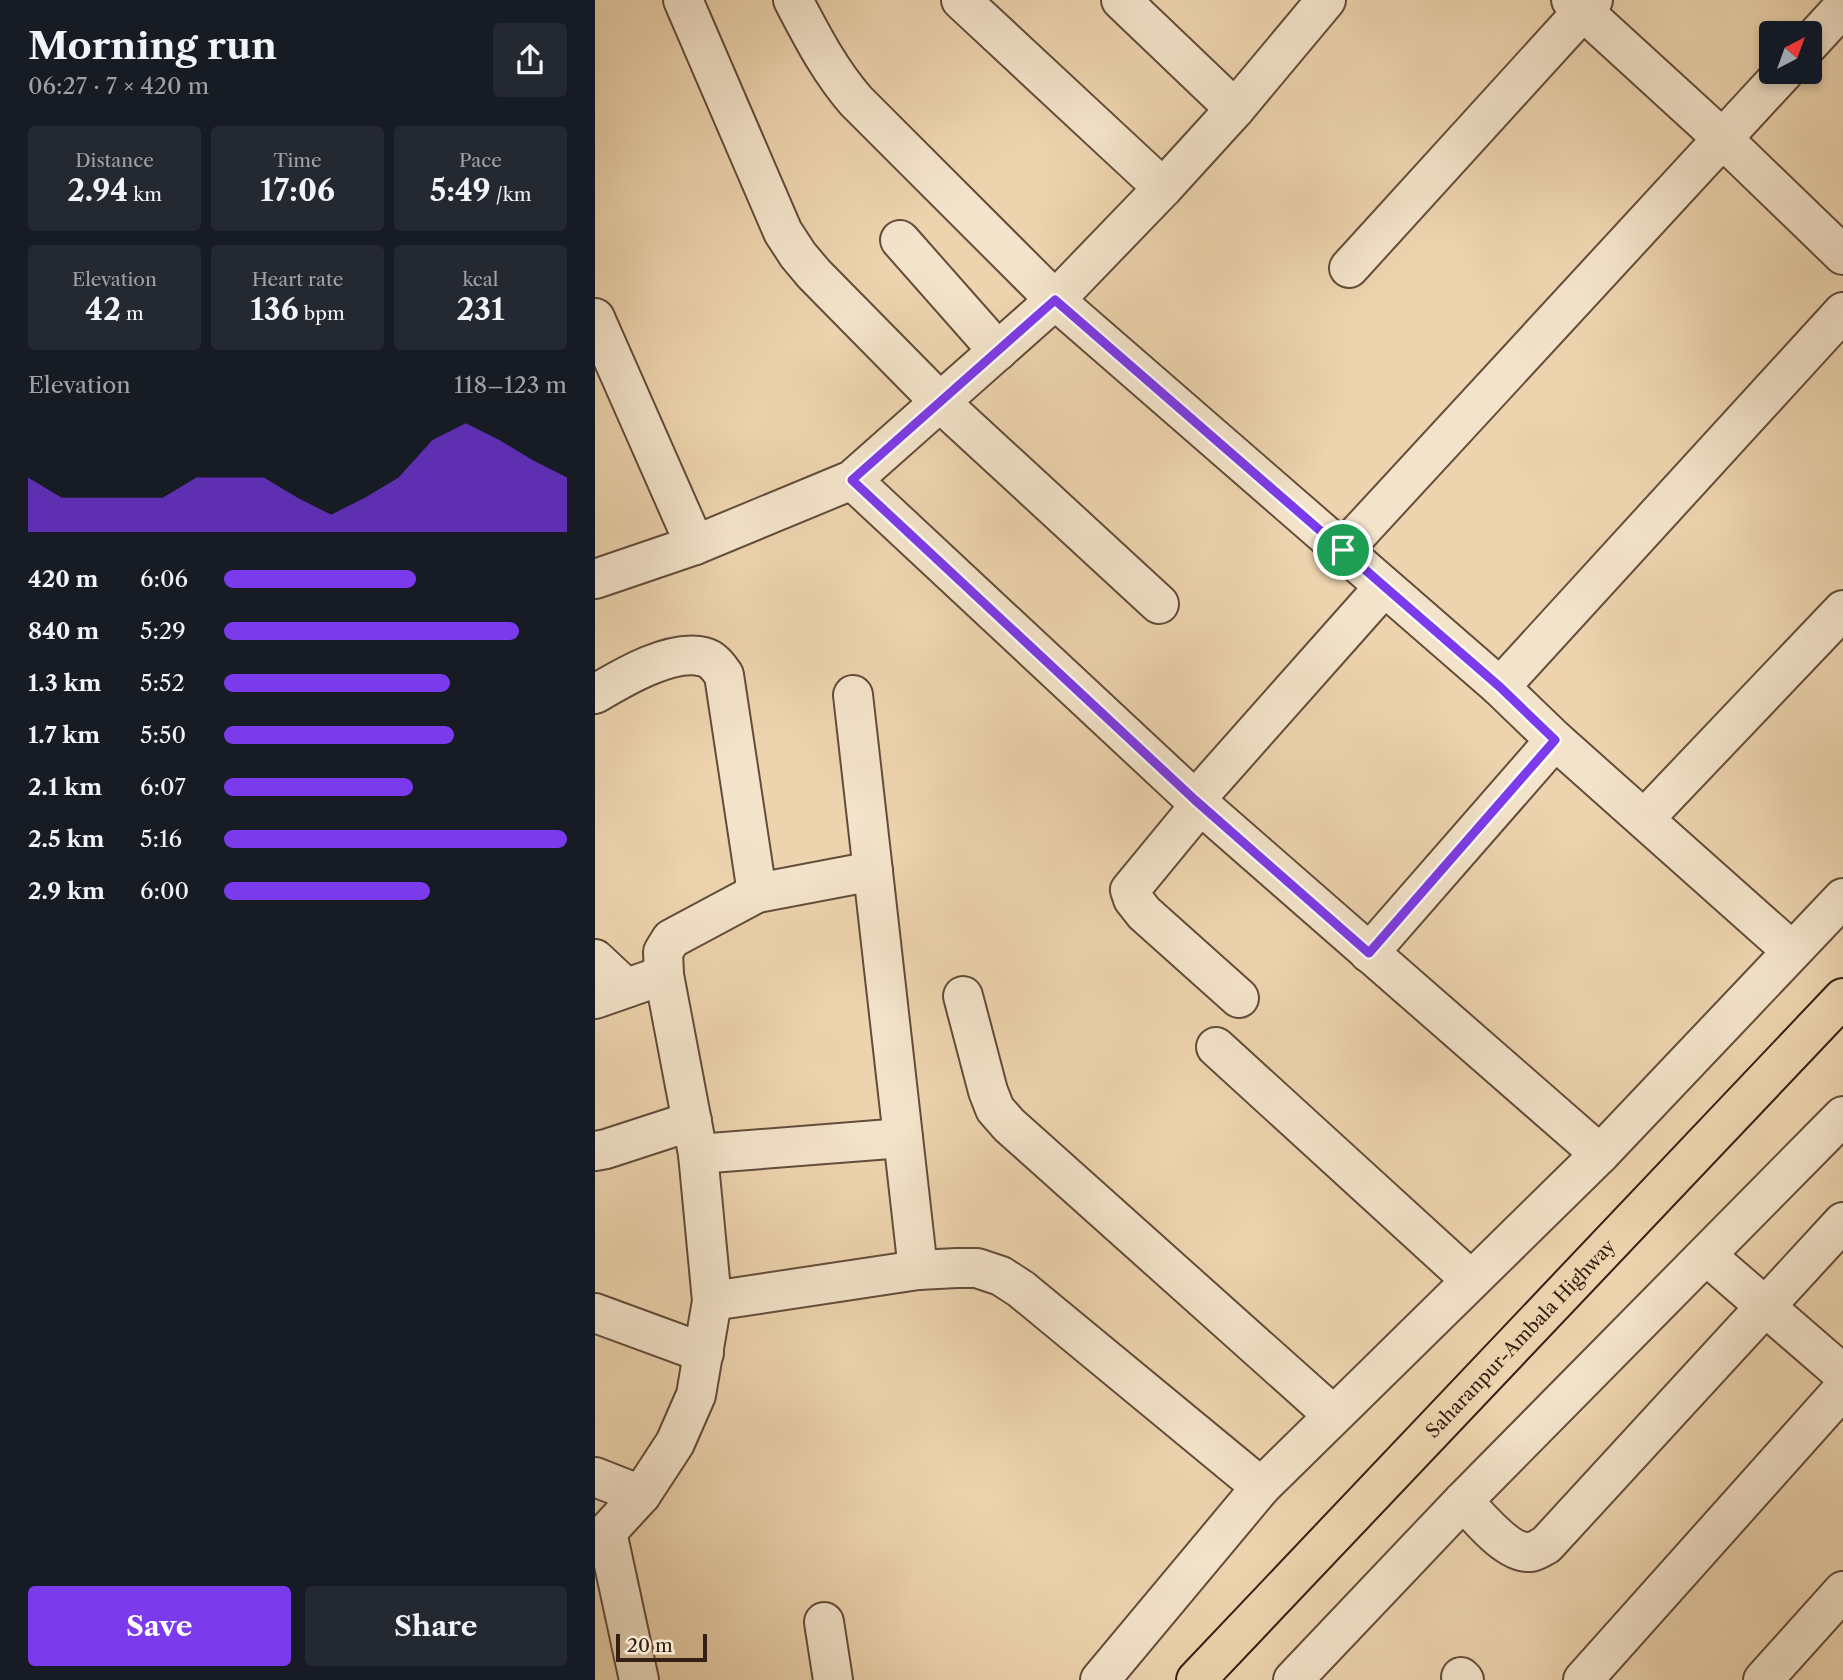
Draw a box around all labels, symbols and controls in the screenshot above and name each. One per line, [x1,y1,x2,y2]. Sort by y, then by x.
north arrow [1759,21,1822,84]
map controls [1759,21,1822,84]
text: Morning run [28,22,277,69]
button: share [493,23,567,97]
text: 06:27 · 7 × 420 m [28,72,209,100]
text: Distance [75,149,154,172]
text: Time [273,149,322,172]
text: Pace [459,149,502,172]
text: 2.94 [67,172,128,209]
text: 17:06 [260,172,335,209]
text: 5:49 [430,172,491,209]
text: km [128,183,162,206]
text: /km [491,183,531,206]
text: Elevation [72,268,157,291]
text: Heart rate [252,268,343,291]
text: kcal [463,268,498,291]
text: 42 [85,291,121,328]
text: 136 [250,291,299,328]
text: 231 [456,291,505,328]
text: m [121,302,144,325]
text: bpm [299,302,345,325]
text: Elevation [28,371,131,399]
text: 118–123 m [454,371,567,399]
pin [1313,520,1373,580]
icon: arrive [1324,531,1362,569]
text: 420 m [28,565,99,593]
text: 6:06 [140,565,188,593]
text: 840 m [28,617,99,645]
text: 5:29 [140,617,186,645]
text: 1.3 km [28,669,102,697]
text: 5:52 [140,669,185,697]
text: 1.7 km [28,721,100,749]
text: 5:50 [140,721,186,749]
text: 2.1 km [28,773,102,801]
text: 6:07 [140,773,186,801]
text: 2.5 km [28,825,104,853]
text: 5:16 [140,825,182,853]
text: 2.9 km [28,877,105,905]
text: 6:00 [140,877,189,905]
street label: Saharanpur-Ambala Highway [1421,1234,1620,1442]
button: Save [28,1586,291,1666]
button: Share [305,1586,567,1666]
scale bar [616,1631,707,1663]
text: 20 m [627,1634,673,1657]

